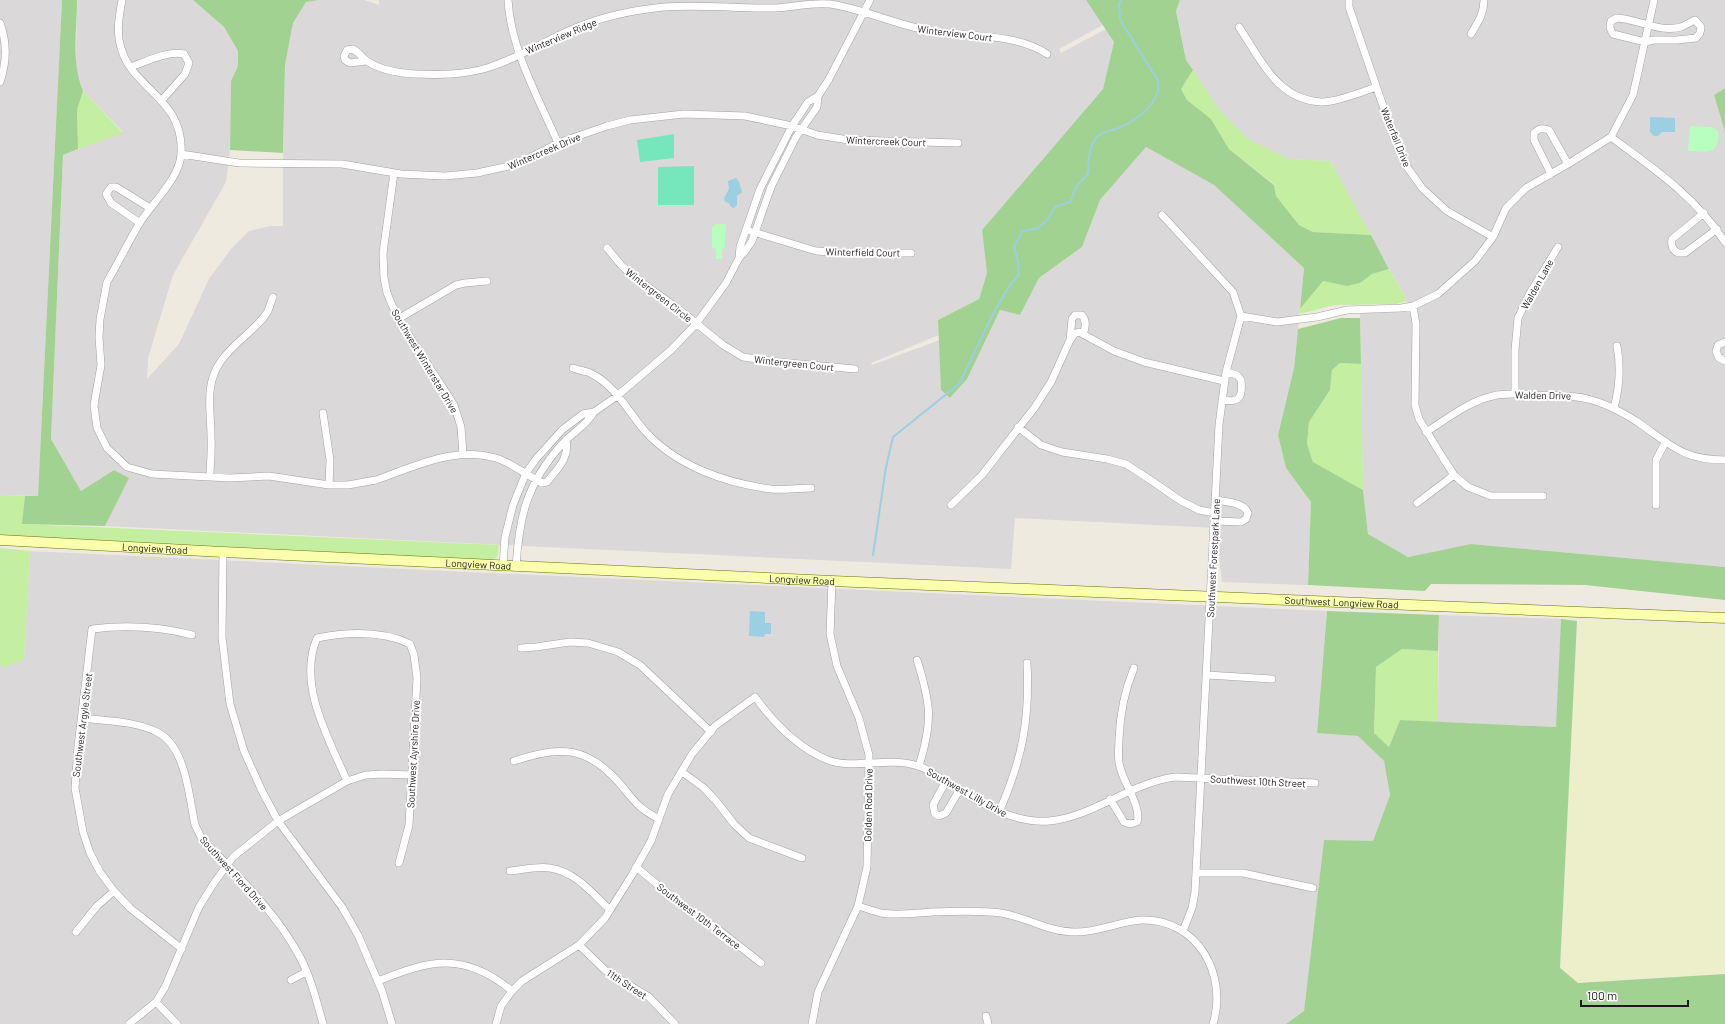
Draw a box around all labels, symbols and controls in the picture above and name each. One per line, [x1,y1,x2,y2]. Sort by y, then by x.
street label: Winterview Ridge [524,16,598,56]
street label: Winterview Court [917,22,994,44]
street label: Waterfall Drive [1379,105,1413,169]
street label: Wintercreek Drive [506,130,582,172]
street label: Wintercreek Court [846,134,926,148]
street label: Winterfield Court [826,245,901,259]
street label: Walden Lane [1518,257,1556,311]
street label: Wintergreen Circle [623,265,695,325]
street label: Southwest Winterstar Drive [389,307,461,415]
street label: Wintergreen Court [753,353,835,373]
street label: Walden Drive [1515,389,1571,401]
street label: Southwest Forestpark Lane [1204,498,1222,618]
street label: Longview Road [122,541,188,556]
street label: Longview Road [445,557,512,572]
street label: Longview Road [769,572,835,587]
street label: Southwest Longview Road [1284,594,1399,610]
street label: Southwest Argyle Street [70,672,94,778]
street label: Southwest Ayrshire Drive [404,700,422,808]
street label: Southwest Lilly Drive [925,765,1009,819]
street label: Golden Rod Drive [861,768,875,842]
street label: Southwest 10th Street [1210,773,1306,790]
street label: Southwest Fiord Drive [198,834,270,912]
street label: Southwest 10th Terrace [655,881,743,951]
street label: 11th Street [605,967,650,1002]
scale bar [1581,982,1688,1008]
text: 100 m [1587,988,1617,1002]

